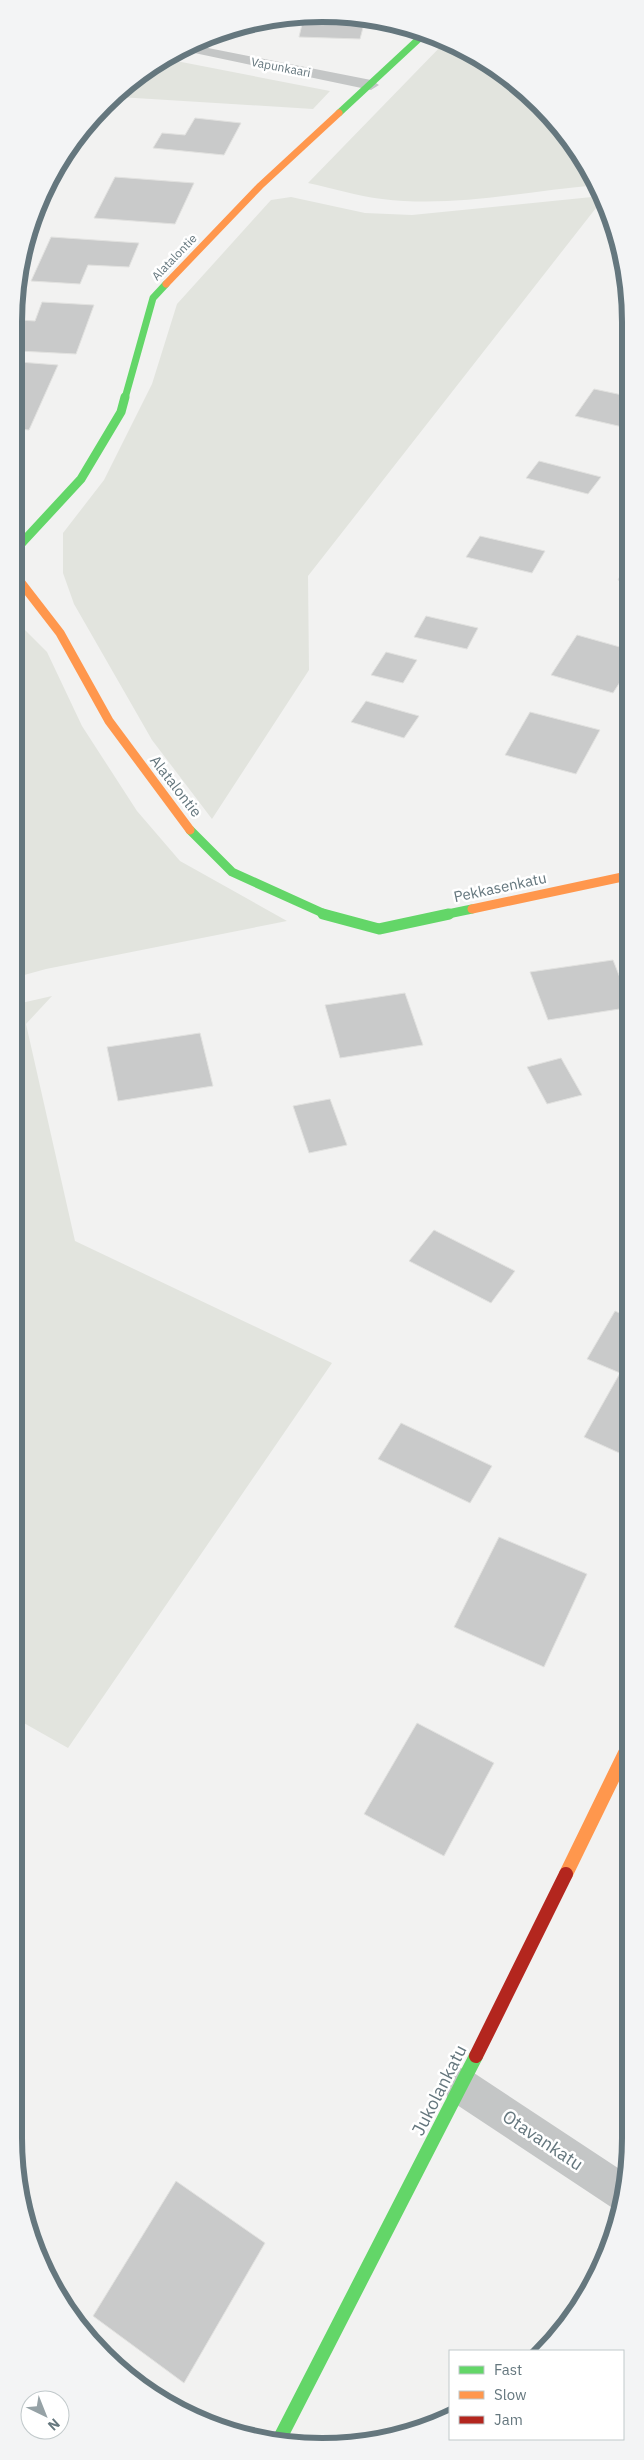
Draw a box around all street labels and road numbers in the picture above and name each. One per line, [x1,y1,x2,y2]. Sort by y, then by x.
street label: Vapunkaari [250,54,312,80]
street label: Alatalontie [148,230,200,283]
street label: Alatalontie [146,751,206,821]
street label: Pekkasenkatu [452,868,548,906]
street label: Jukolankatu [406,2041,472,2139]
street label: Otavankatu [498,2105,588,2175]

